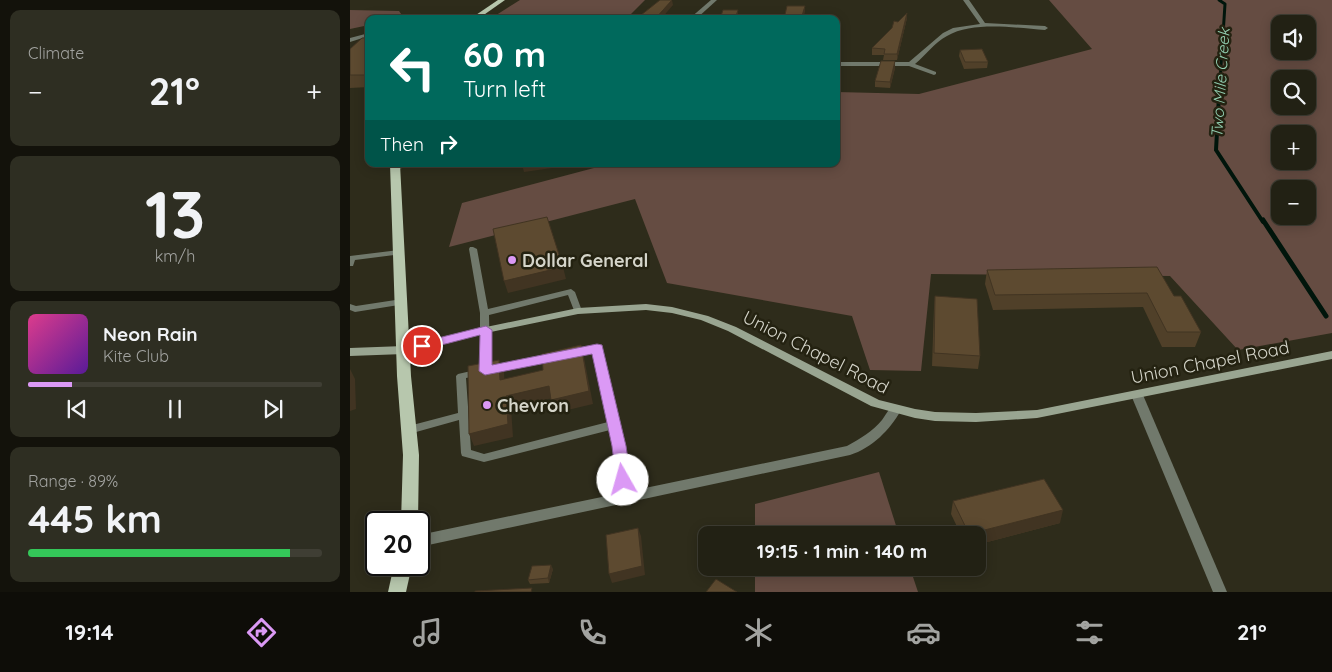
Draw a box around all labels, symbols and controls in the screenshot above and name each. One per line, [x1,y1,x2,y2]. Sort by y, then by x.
map controls [1271,15,1316,225]
button: sound [1271,15,1316,60]
water label: Two Mile Creek [1206,26,1234,139]
text: 60 m [463,32,546,76]
icon: left [380,35,445,100]
text: Climate [28,43,84,63]
text: 21° [149,67,200,115]
button: search [1271,70,1316,115]
text: − [28,74,43,109]
text: + [306,74,322,109]
text: Turn left [463,75,546,103]
button: + [1271,125,1316,170]
icon: right [434,130,462,158]
text: Then [380,132,424,156]
text: 13 [145,173,205,254]
button: − [1271,180,1316,225]
text: km/h [155,246,195,266]
place label: Dollar General [522,249,648,272]
marker: Dollar General [506,254,518,266]
street label: Union Chapel Road [739,305,893,399]
text: Neon Rain [103,322,198,346]
pin [401,325,443,367]
icon: arrive [408,332,436,360]
street label: Union Chapel Road [1129,335,1291,389]
text: Kite Club [103,346,169,366]
place label: Chevron [497,394,569,417]
icon: previous [63,395,91,423]
icon: pause [161,395,189,423]
icon: next [259,395,287,423]
marker: Chevron [481,399,493,411]
position arrow [596,453,648,505]
text: Range · 89% [28,471,118,491]
text: 445 km [28,495,162,543]
speed limit sign: 20 [365,511,430,576]
text: 19:15 · 1 min · 140 m [757,539,927,563]
icon: directions [244,615,279,650]
icon: music [410,615,445,650]
icon: phone [575,615,610,650]
icon: climate [741,615,776,650]
icon: car [906,615,941,650]
icon: filters [1072,615,1107,650]
text: 19:14 [65,618,114,646]
text: 21° [1237,618,1267,646]

